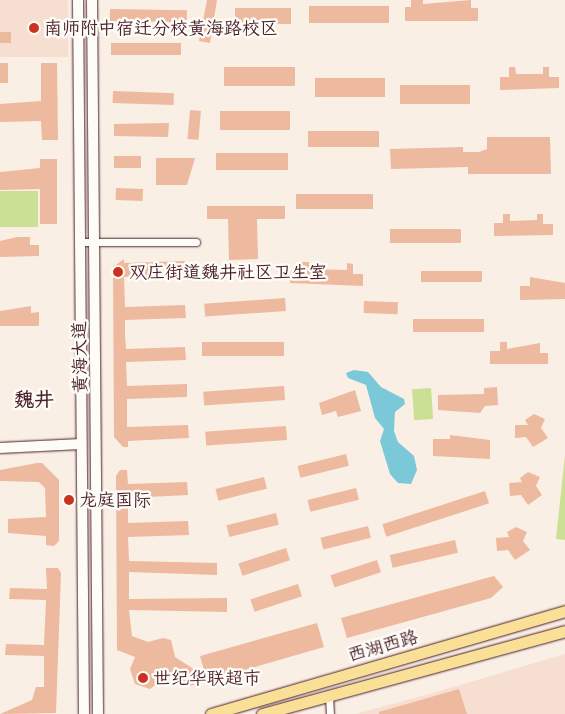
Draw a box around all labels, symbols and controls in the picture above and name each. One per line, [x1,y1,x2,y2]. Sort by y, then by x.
place label: 南师附中宿迁分校黄海路校区 [44,17,278,39]
marker: 南师附中宿迁分校黄海路校区 [28,22,40,34]
place label: 双庄街道魏井社区卫生室 [129,261,327,283]
marker: 双庄街道魏井社区卫生室 [111,265,125,279]
street label: 黄海大道 [69,321,91,393]
district label: 魏井 [14,386,54,410]
place label: 龙庭国际 [79,489,151,511]
marker: 龙庭国际 [63,494,75,506]
street label: 西湖西路 [345,626,421,666]
place label: 世纪华联超市 [153,667,261,689]
marker: 世纪华联超市 [137,672,149,684]

